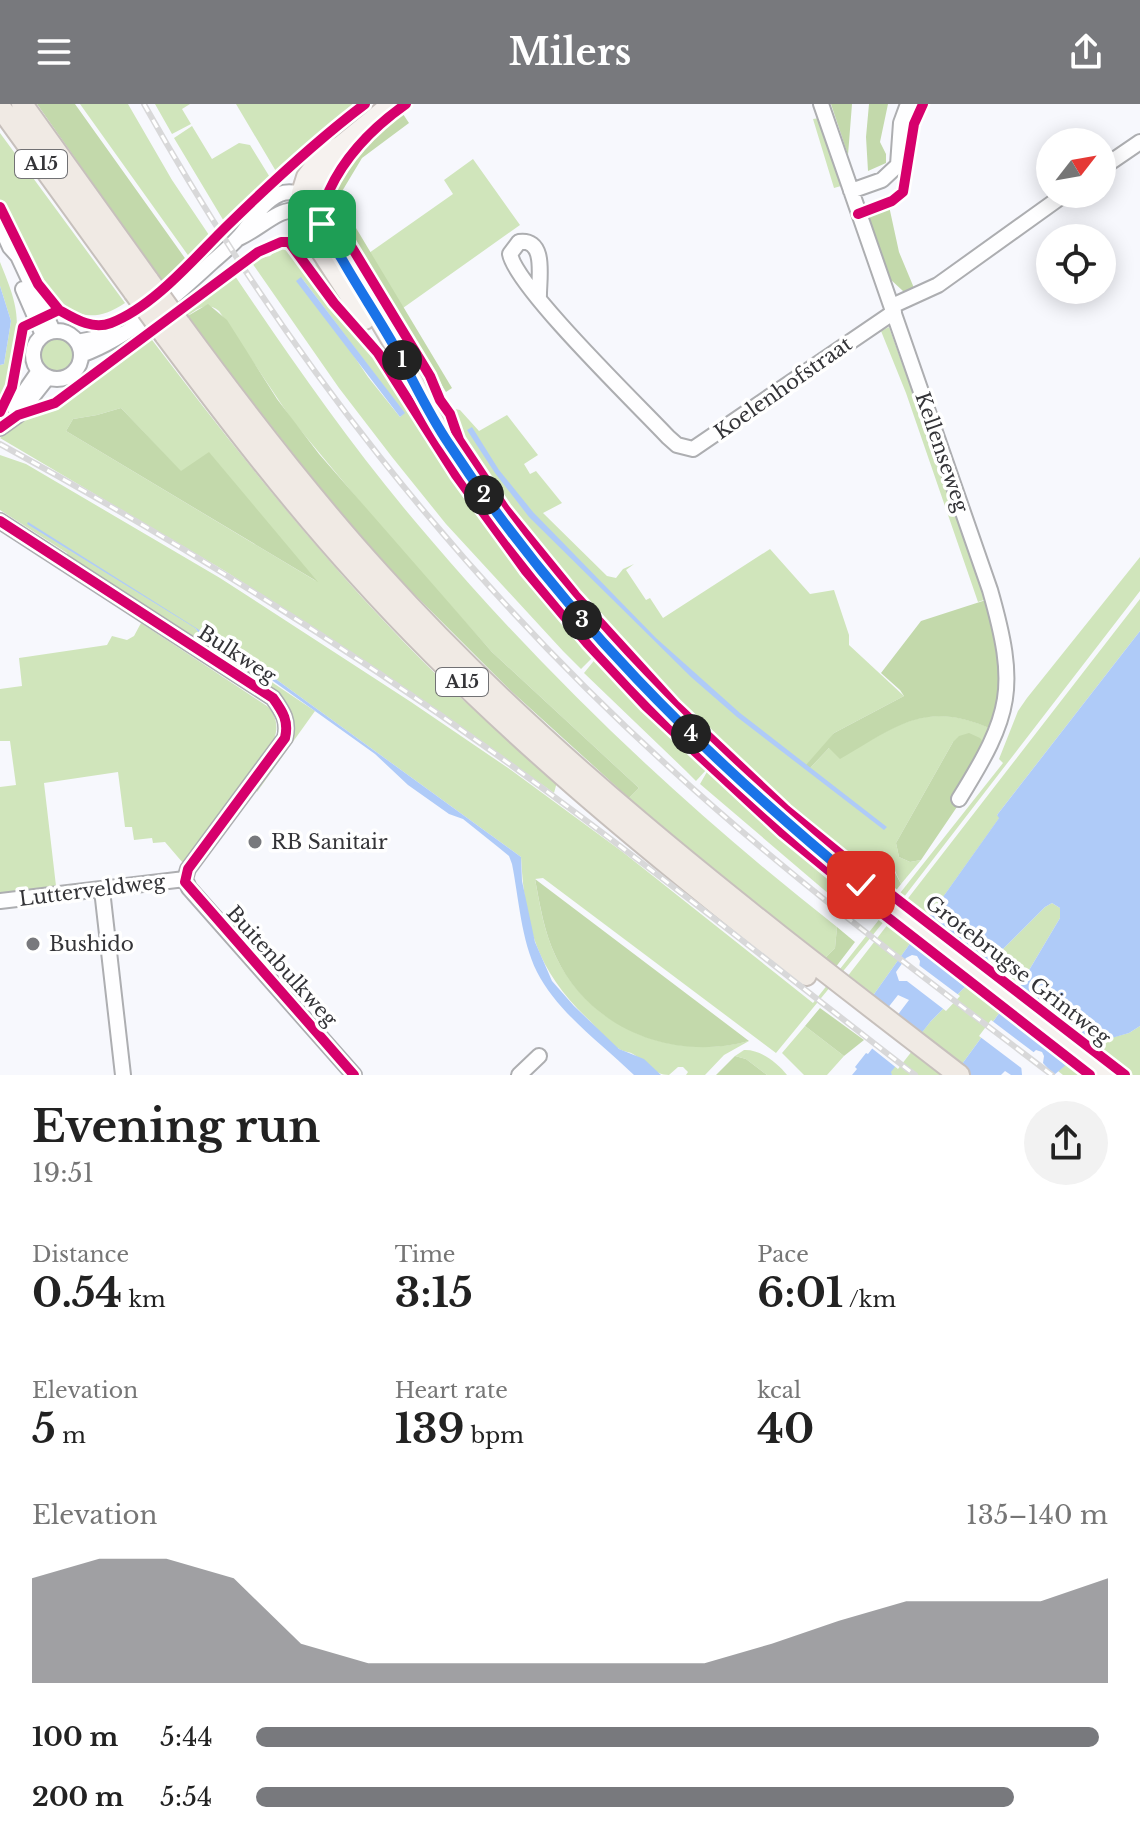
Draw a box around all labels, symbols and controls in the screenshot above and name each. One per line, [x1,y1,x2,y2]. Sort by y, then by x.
icon: menu [32,30,76,74]
text: Milers [509,30,631,75]
icon: share [1064,30,1108,74]
north arrow [1036,128,1116,208]
map controls [1036,128,1116,304]
road number: A15 [15,150,67,178]
pin [288,190,356,258]
icon: arrive [300,202,344,246]
button: locate [1036,224,1116,304]
street label: Koelenhofstraat [710,331,857,444]
pin: 1 [382,340,422,380]
text: 1 [397,346,407,373]
street label: Kellenseweg [910,389,974,516]
pin: 2 [464,475,504,515]
text: 2 [477,481,491,508]
pin: 3 [562,600,602,640]
text: 3 [575,606,589,633]
street label: Bulkweg [194,620,281,688]
road number: A15 [436,668,488,696]
pin: 4 [671,714,711,754]
text: 4 [684,720,698,747]
place label: RB Sanitair [271,830,388,854]
marker: RB Sanitair [246,833,264,851]
pin [827,851,895,919]
icon: check [839,863,883,907]
street label: Lutterveldweg [17,869,168,911]
street label: Grotebrugse Grintweg [921,890,1116,1050]
street label: Buitenbulkweg [222,901,343,1032]
place label: Bushido [49,932,134,956]
marker: Bushido [24,935,42,953]
text: Evening run [32,1099,320,1154]
button: share [1024,1101,1108,1185]
text: 19:51 [32,1157,94,1189]
text: Distance [32,1241,129,1268]
text: Time [395,1241,455,1268]
text: Pace [757,1241,809,1268]
text: 0.54 [32,1268,122,1318]
text: 3:15 [395,1268,473,1318]
text: 6:01 [757,1268,843,1318]
text: km [122,1286,166,1313]
text: /km [843,1286,896,1313]
text: Elevation [32,1377,138,1404]
text: Heart rate [395,1377,508,1404]
text: kcal [757,1377,801,1404]
text: 5 [32,1404,56,1454]
text: 139 [395,1404,465,1454]
text: 40 [757,1404,814,1454]
text: m [56,1422,86,1449]
text: bpm [465,1422,524,1449]
text: Elevation [32,1499,158,1531]
text: 135–140 m [966,1499,1108,1531]
text: 100 m [32,1721,118,1753]
text: 5:44 [160,1721,213,1753]
text: 200 m [32,1781,124,1813]
text: 5:54 [160,1781,212,1813]

